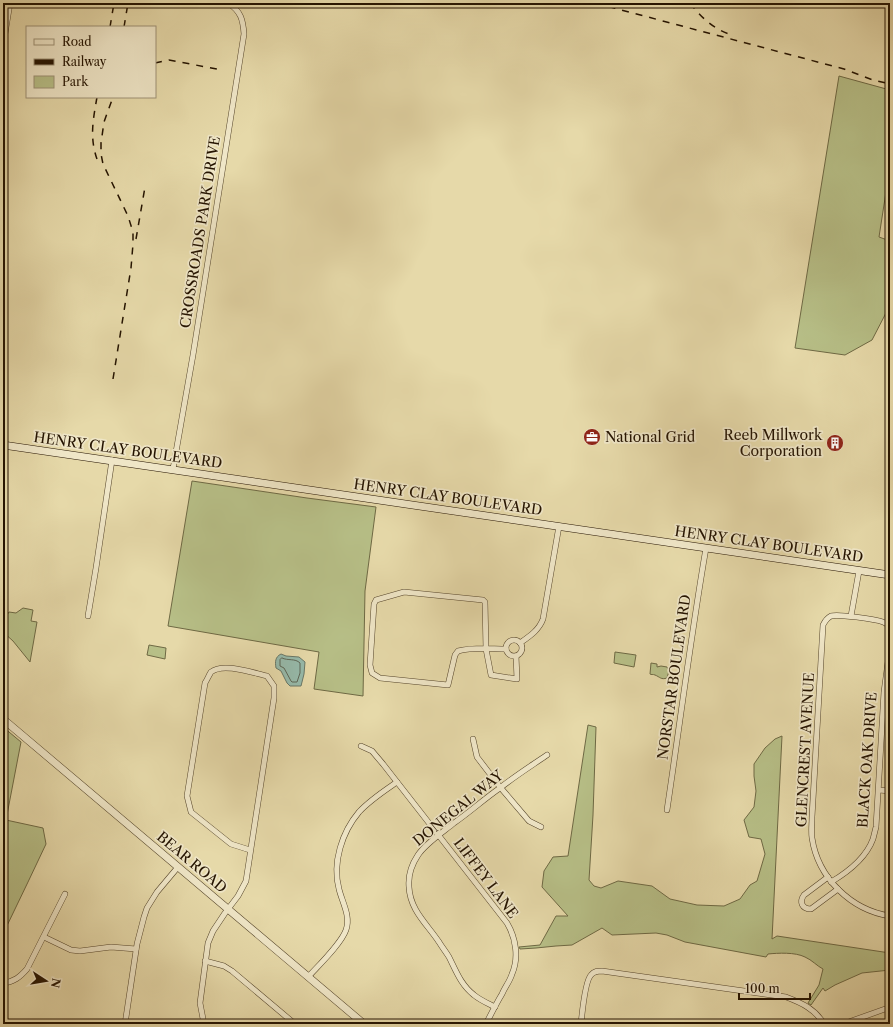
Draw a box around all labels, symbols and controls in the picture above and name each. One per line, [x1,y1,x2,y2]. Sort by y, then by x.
legend [26,26,156,98]
text: Road [62,34,92,49]
text: Railway [62,54,107,69]
text: Park [62,74,89,89]
street label: CROSSROADS PARK DRIVE [176,135,224,329]
place label: Reeb Millwork Corporation [724,426,823,460]
office icon: National Grid [582,427,602,447]
street label: HENRY CLAY BOULEVARD [33,428,223,472]
place label: National Grid [605,428,696,446]
building icon: Reeb Millwork Corporation [825,433,845,453]
street label: HENRY CLAY BOULEVARD [353,475,543,519]
street label: HENRY CLAY BOULEVARD [674,522,864,566]
street label: NORSTAR BOULEVARD [653,593,695,761]
street label: GLENCREST AVENUE [792,672,818,828]
street label: BLACK OAK DRIVE [853,691,881,829]
street label: DONEGAL WAY [409,765,508,850]
street label: BEAR ROAD [153,827,231,897]
street label: LIFFEY LANE [450,834,522,922]
north arrow [26,961,66,1001]
scale bar [739,975,810,1001]
text: N [48,977,64,990]
text: 100 m [745,981,780,996]

